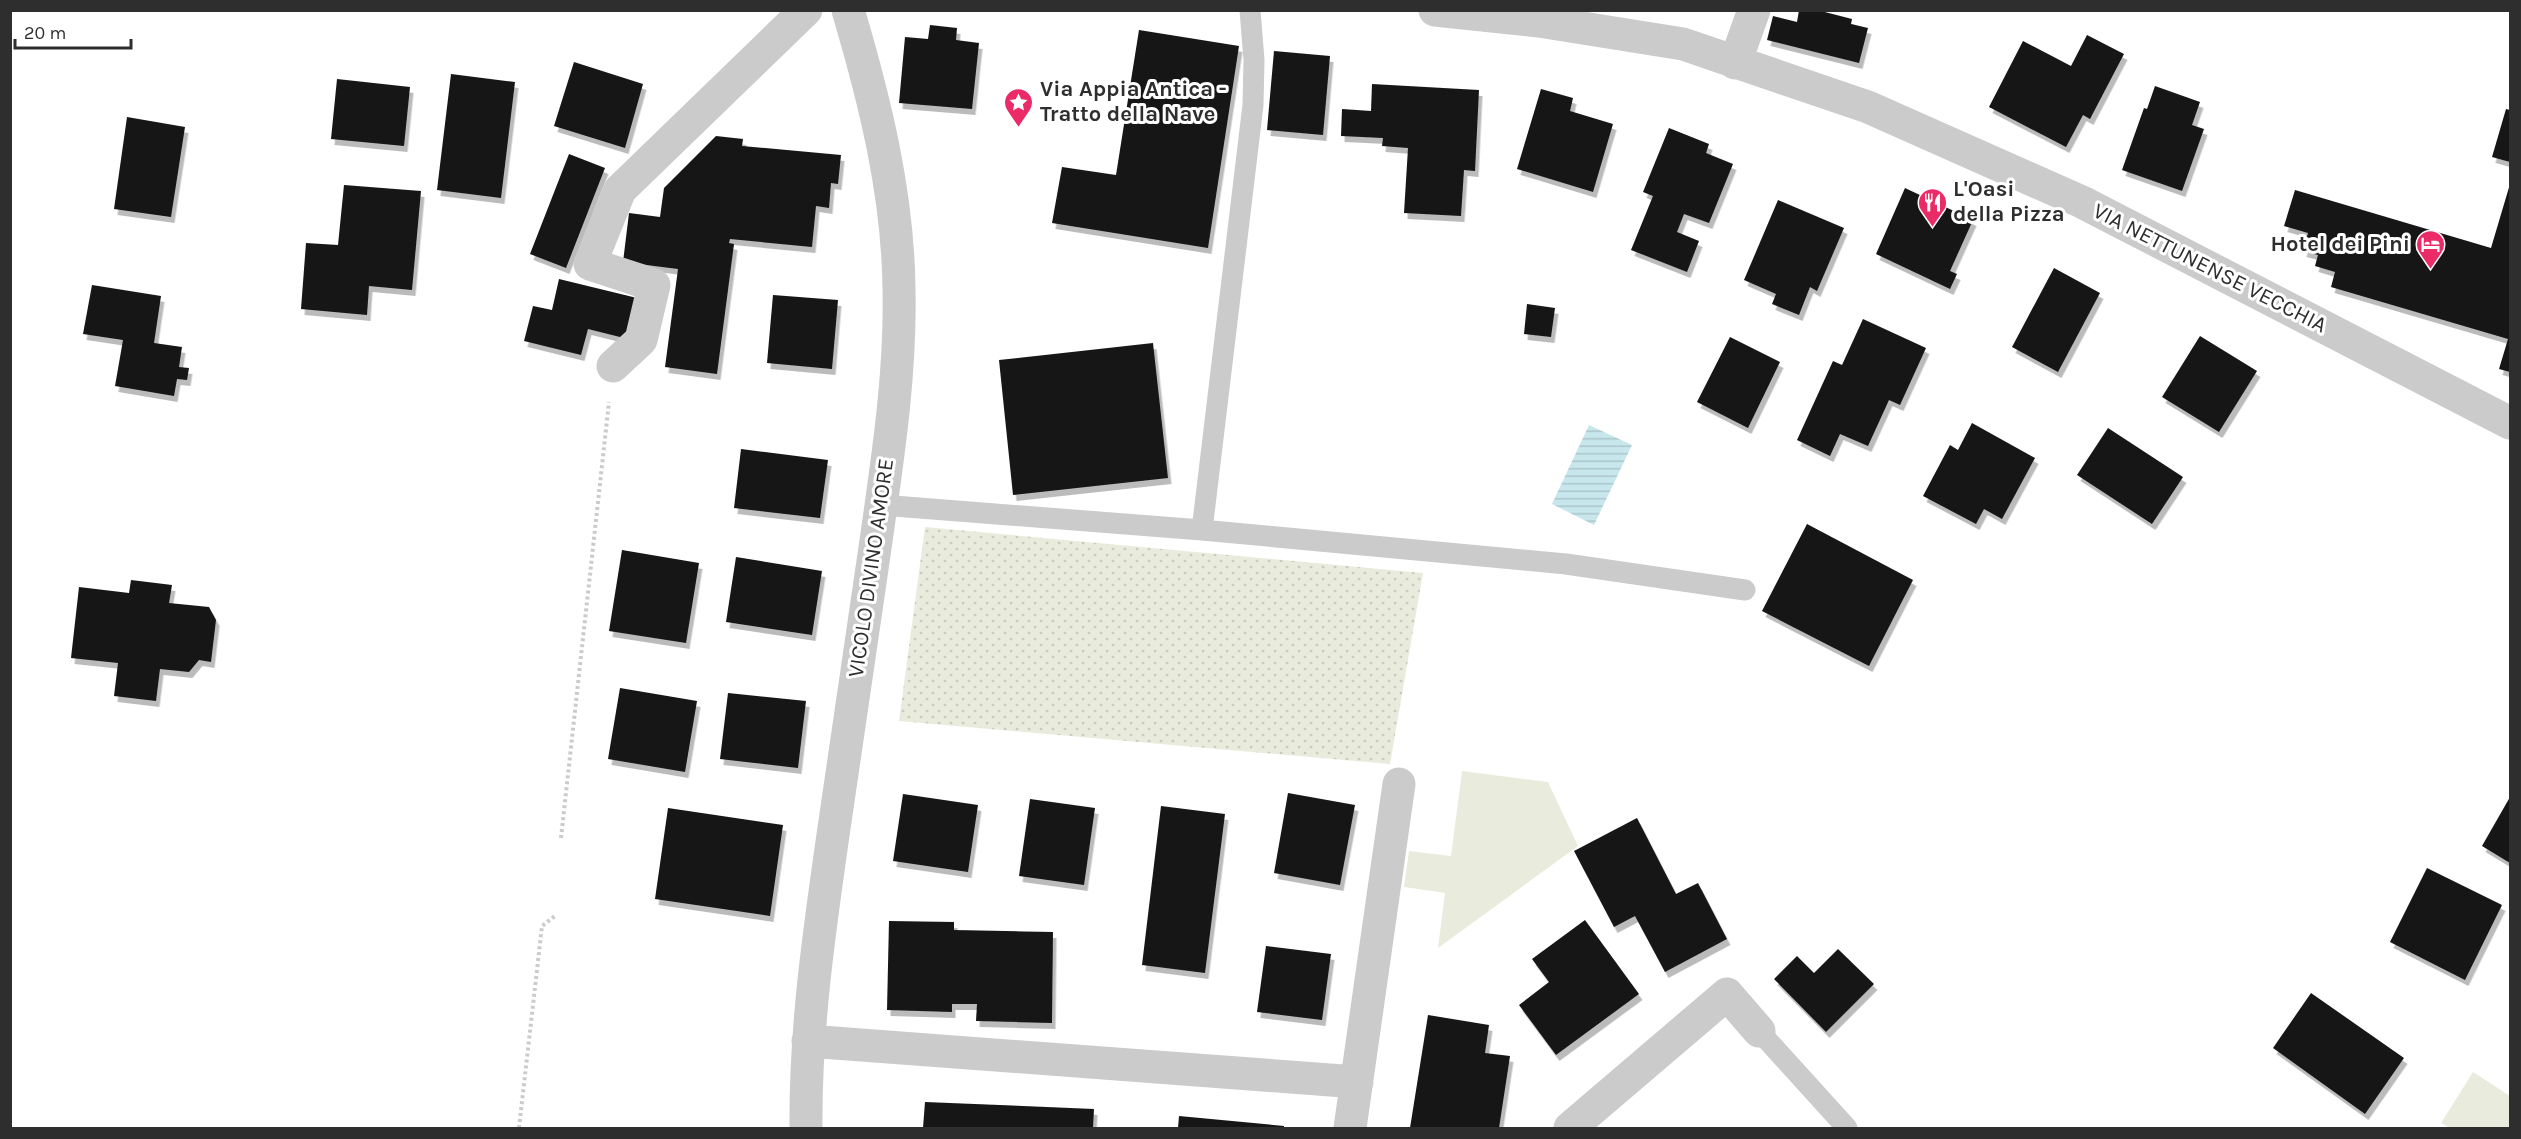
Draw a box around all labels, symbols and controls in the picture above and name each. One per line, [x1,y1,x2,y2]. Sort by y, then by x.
scale bar [15,12,130,50]
text: 20 m [24,22,66,44]
place label: Via Appia Antica - Tratto della Nave [1040,76,1227,127]
place icon: Via Appia Antica - Tratto della Nave [1003,86,1035,128]
place label: L'Oasi della Pizza [1953,176,2065,227]
restaurant icon: L'Oasi della Pizza [1916,186,1948,228]
street label: VIA NETTUNENSE VECCHIA [2089,198,2332,338]
hotel icon: Hotel dei Pini [2415,228,2447,270]
place label: Hotel dei Pini [2271,231,2410,257]
street label: VICOLO DIVINO AMORE [843,457,899,679]

